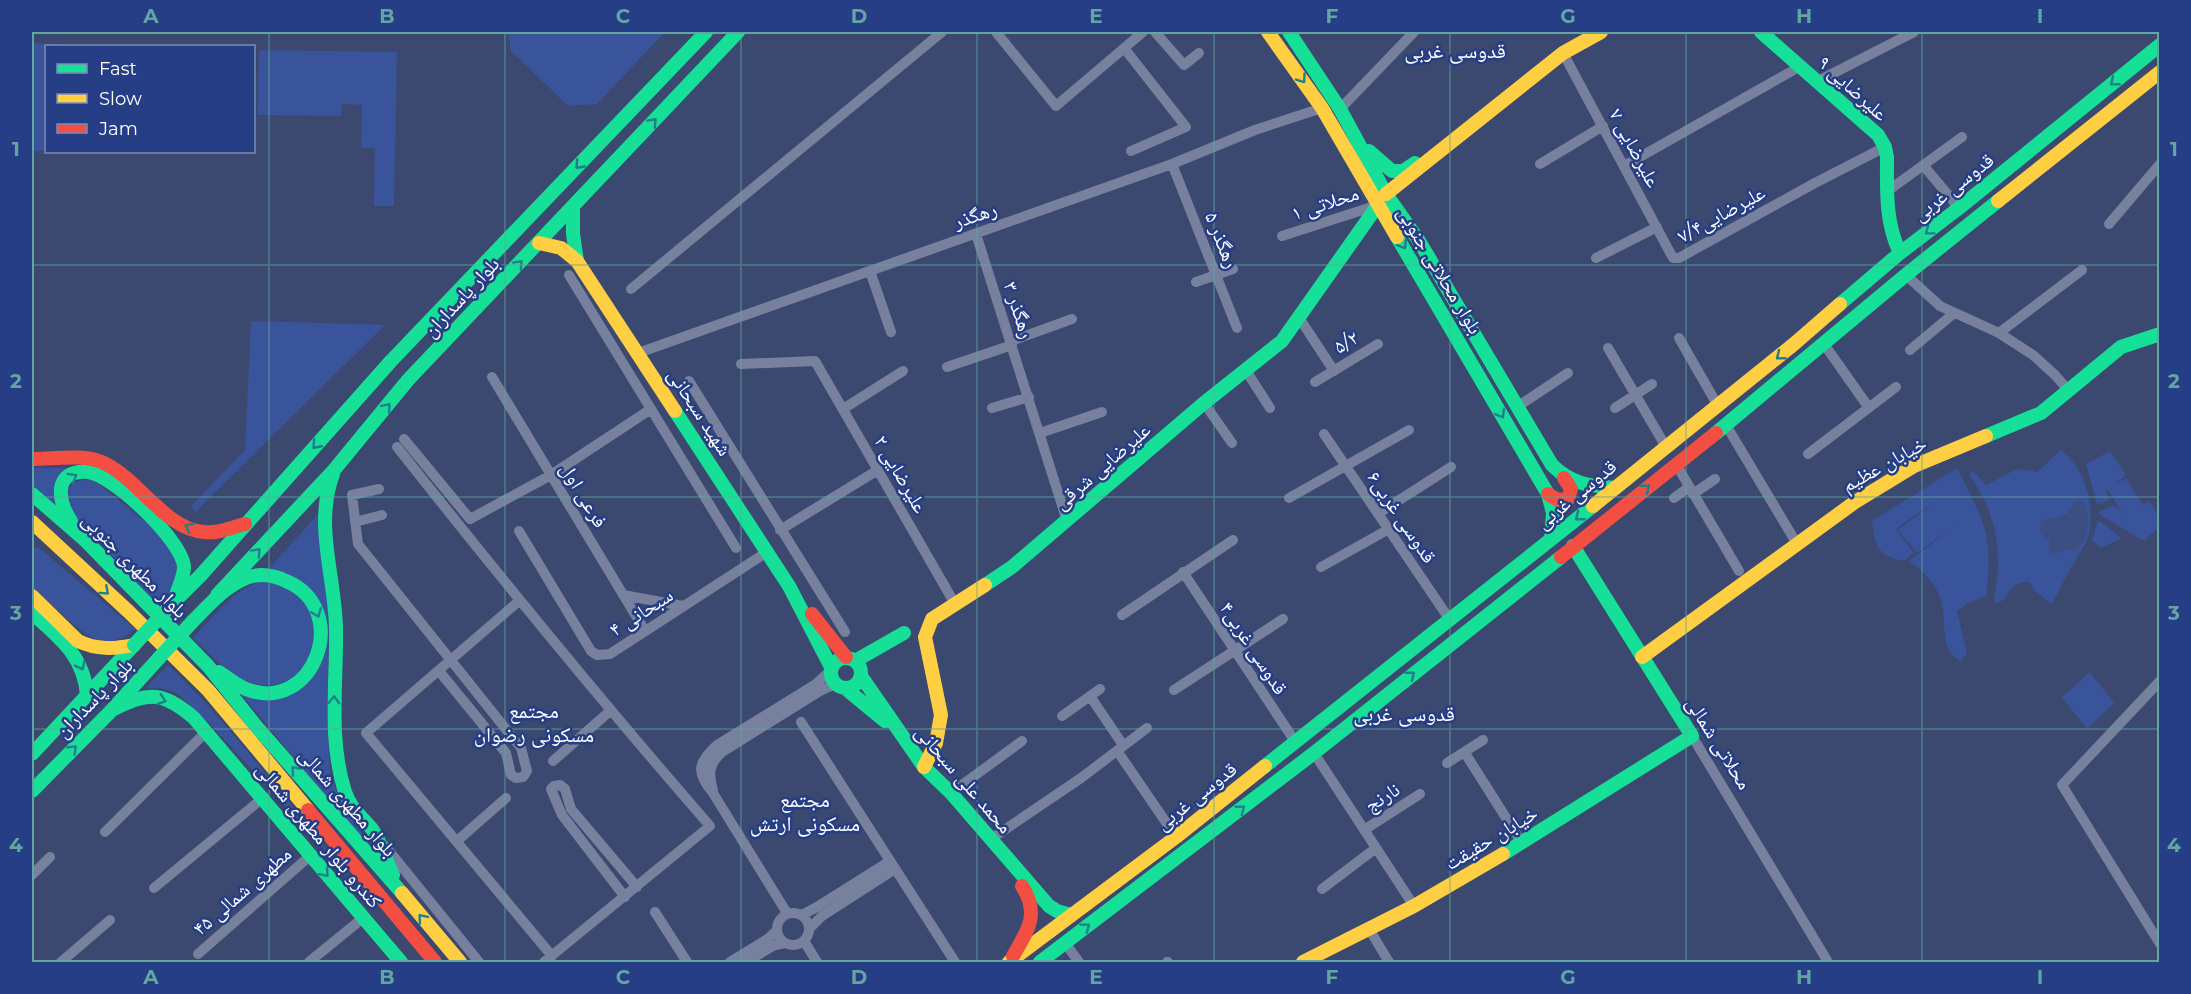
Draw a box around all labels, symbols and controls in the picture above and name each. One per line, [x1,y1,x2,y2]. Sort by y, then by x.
text: A [142,4,159,28]
text: B [379,4,395,28]
text: C [616,4,631,28]
text: D [851,4,867,28]
text: E [1089,4,1103,28]
text: F [1326,4,1339,28]
text: G [1560,4,1576,28]
text: H [1796,4,1812,28]
text: I [2037,4,2043,28]
district label: قدوسی غربی [1404,38,1506,64]
legend [45,45,255,153]
street label: ۹ علیرضایی [1813,50,1893,126]
text: Fast [99,58,137,80]
one-way arrow [1294,73,1305,84]
one-way arrow [2110,75,2121,86]
text: Slow [99,88,142,110]
street label: ۷ علیرضایی [1604,104,1666,192]
text: Jam [98,118,138,140]
one-way arrow [646,118,657,129]
text: 1 [12,137,20,161]
text: 1 [2170,137,2178,161]
street label: قدوسی غربی [1907,148,1999,226]
one-way arrow [575,158,586,169]
street label: علیرضایی۷/۴ [1673,180,1769,248]
street label: ۱ محلاتی [1288,181,1362,225]
street label: رهگذر [949,196,1000,234]
street label: بلوار محلاتی جنوبی [1392,202,1488,338]
street label: ۵ رهگذر [1200,208,1244,272]
one-way arrow [1925,223,1936,234]
one-way arrow [1396,239,1408,249]
street label: بلوار پاسداران [418,252,504,342]
one-way arrow [512,260,523,271]
street label: ۳ رهگذر [999,278,1039,342]
street label: ۵/۲ [1329,325,1363,359]
one-way arrow [1776,348,1787,359]
street label: شهید سبحانی [663,364,737,460]
text: 2 [10,369,22,393]
text: 2 [2168,369,2180,393]
one-way arrow [379,403,390,414]
one-way arrow [1494,408,1506,418]
street label: علیرضایی شرقی [1049,417,1155,515]
street label: ۲ علیرضایی [869,431,933,517]
street label: خیابان عظیم [1838,431,1932,499]
one-way arrow [312,438,323,449]
street label: قدوسی غربی [1531,454,1621,534]
street label: فرعی اول [555,458,613,532]
street label: قدوسی غربی۶ [1362,466,1442,568]
one-way arrow [67,473,77,484]
one-way arrow [1639,485,1650,496]
street label: بلوار مطهری جنوبی [77,507,193,623]
one-way arrow [1574,510,1585,521]
one-way arrow [185,523,196,534]
one-way arrow [250,549,261,559]
street label: سبحانی ۴ [605,583,677,641]
one-way arrow [98,584,109,595]
street label: قدوسی غربی۴ [1215,597,1293,699]
text: 3 [9,601,22,625]
text: 3 [2167,601,2180,625]
one-way arrow [310,606,322,617]
street label: بلوار پاسداران [50,653,138,743]
one-way arrow [73,659,85,670]
one-way arrow [1404,672,1415,683]
street label: محلاتی شمالی [1681,692,1757,794]
one-way arrow [157,693,167,705]
one-way arrow [328,695,341,704]
district label: مجتمع مسکونی رضوان [474,698,594,748]
district label: قدوسی غربی [1353,701,1455,727]
street label: محمد علی سبحانی [910,720,1018,838]
street label: بلوار مطهری شمالی [294,742,402,862]
one-way arrow [65,746,76,757]
street label: کندرو بلوار مطهری شمالی [251,757,387,913]
street label: قدوسی غربی [1150,757,1242,835]
one-way arrow [291,766,302,777]
street label: نارنج [1360,777,1405,818]
district label: مجتمع مسکونی ارتش [750,787,860,837]
street label: خیابان حقیقت [1440,801,1542,875]
one-way arrow [1234,805,1245,816]
text: 4 [9,833,23,857]
text: 4 [2167,833,2181,857]
street label: مطهرى شمالى ۴۵ [188,842,296,940]
one-way arrow [318,866,329,877]
one-way arrow [419,913,430,924]
one-way arrow [1079,923,1090,934]
text: A [142,965,159,989]
text: B [379,965,395,989]
text: C [616,965,631,989]
text: D [851,965,867,989]
text: E [1089,965,1103,989]
text: F [1326,965,1339,989]
text: G [1560,965,1576,989]
text: H [1796,965,1812,989]
text: I [2037,965,2043,989]

